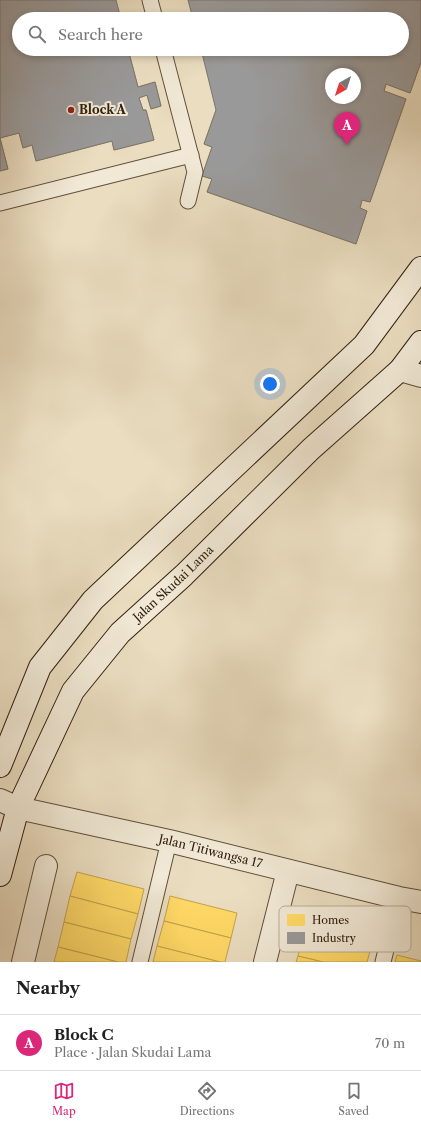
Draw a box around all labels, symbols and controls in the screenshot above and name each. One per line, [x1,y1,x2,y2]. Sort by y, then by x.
search box [12,12,409,56]
icon: search [26,23,48,45]
text: Search here [58,25,143,44]
north arrow [325,68,361,104]
place label: Block A [79,102,127,117]
marker: Block A [66,105,76,115]
pin: A [334,112,360,145]
your location [260,374,280,394]
street label: Jalan Skudai Lama [128,542,217,626]
street label: Jalan Titiwangsa 17 [155,831,264,871]
legend [279,906,411,952]
text: Homes [312,913,349,927]
text: Industry [312,931,357,945]
text: Nearby [16,978,80,998]
text: Block C [54,1025,114,1044]
text: A [24,1035,34,1051]
text: 70 m [375,1035,405,1051]
text: Place · Jalan Skudai Lama [54,1044,211,1060]
tab: Map [52,1080,76,1118]
tab: Directions [180,1080,234,1118]
tab: Saved [338,1080,369,1118]

